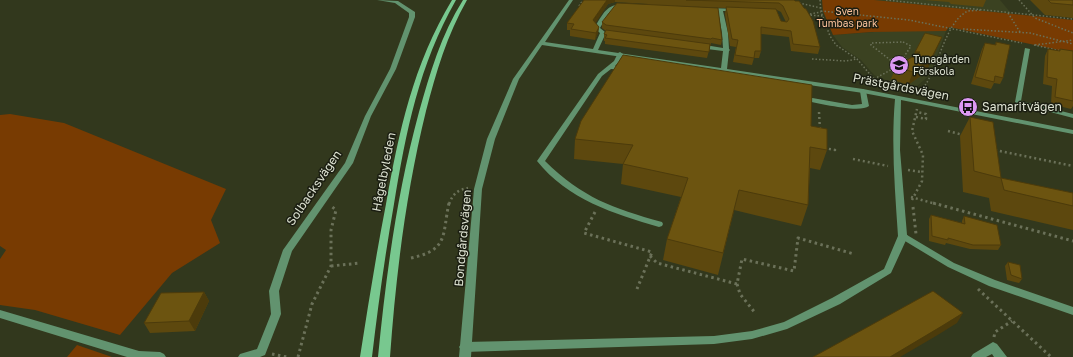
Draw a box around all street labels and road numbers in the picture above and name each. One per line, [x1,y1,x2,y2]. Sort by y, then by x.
street label: Prästgårdsvägen [852,70,951,103]
street label: Hågelbyleden [368,131,399,213]
street label: Solbacksvägen [283,147,344,228]
street label: Bondgårdsvägen [451,189,474,287]

